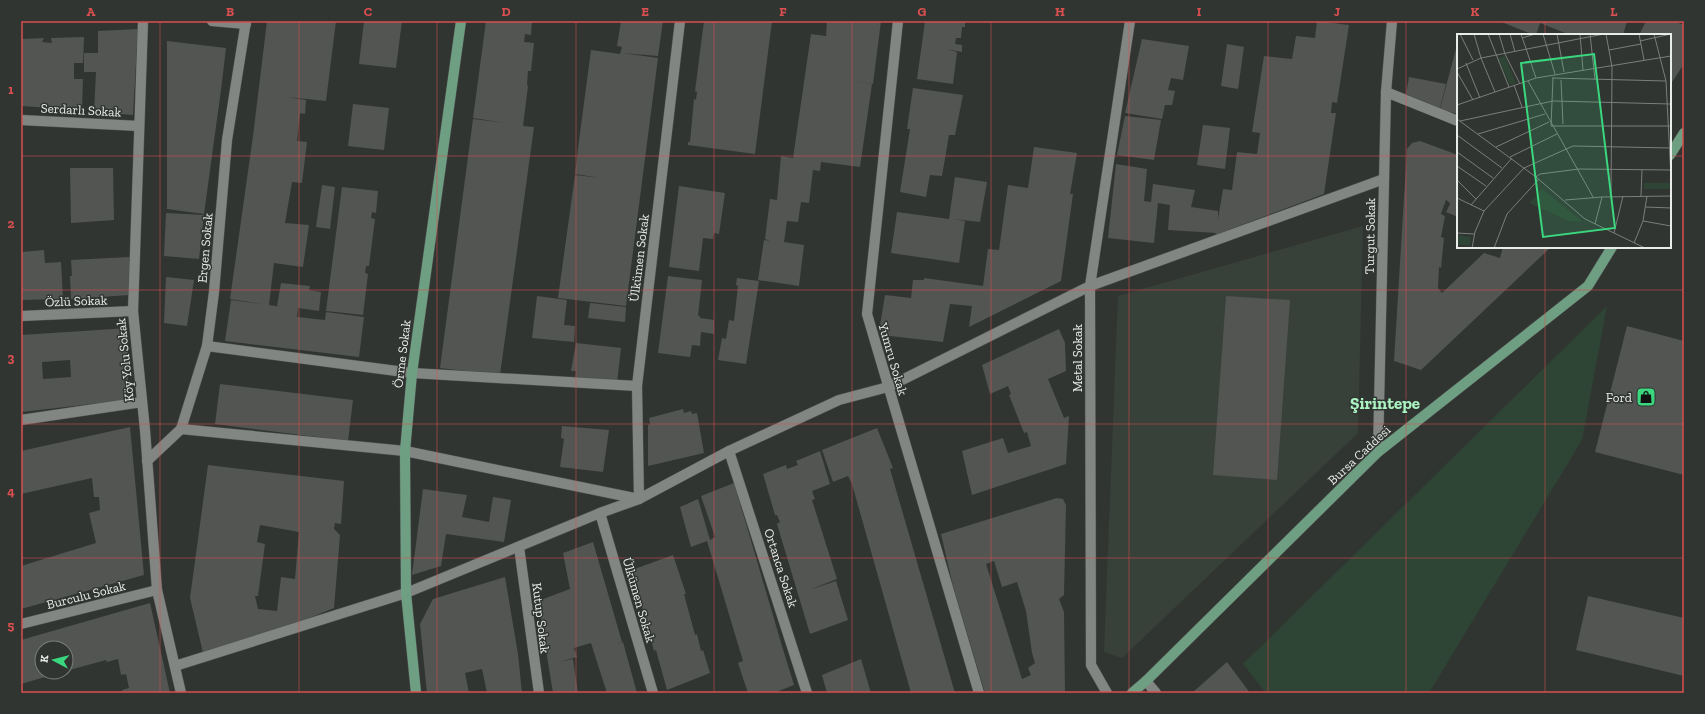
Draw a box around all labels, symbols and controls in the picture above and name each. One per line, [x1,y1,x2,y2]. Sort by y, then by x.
text: A [87,4,96,19]
text: B [226,4,234,19]
text: C [364,4,372,19]
text: D [501,4,511,19]
text: E [641,4,649,19]
text: F [779,4,787,19]
text: G [918,4,927,19]
text: H [1055,4,1065,19]
text: I [1197,4,1202,19]
text: J [1334,4,1340,19]
text: K [1471,4,1480,19]
text: L [1610,4,1618,19]
inset map [1457,34,1671,248]
text: 1 [8,82,14,97]
street label: Serdarlı Sokak [40,100,122,120]
street label: Turgut Sokak [1362,197,1378,274]
street label: Ergen Sokak [194,212,216,284]
street label: Ülkümen Sokak [626,213,652,303]
text: 2 [8,216,15,231]
street label: Özlü Sokak [44,292,108,310]
street label: Köy Yolu Sokak [113,317,137,403]
street label: Örme Sokak [390,319,414,389]
street label: Yumru Sokak [875,320,911,397]
street label: Metal Sokak [1070,324,1085,392]
text: 3 [8,350,15,365]
shop icon: Ford [1635,386,1657,408]
place label: Ford [1606,390,1632,405]
district label: Şirintepe [1350,393,1420,413]
street label: Bursa Caddesi [1325,422,1394,488]
text: 4 [7,484,15,499]
street label: Ortanca Sokak [761,527,801,610]
street label: Ülkümen Sokak [620,556,658,645]
street label: Burculu Sokak [45,578,127,612]
street label: Kutup Sokak [529,582,553,654]
text: 5 [8,618,15,633]
north arrow [34,640,74,680]
text: K [38,654,52,663]

